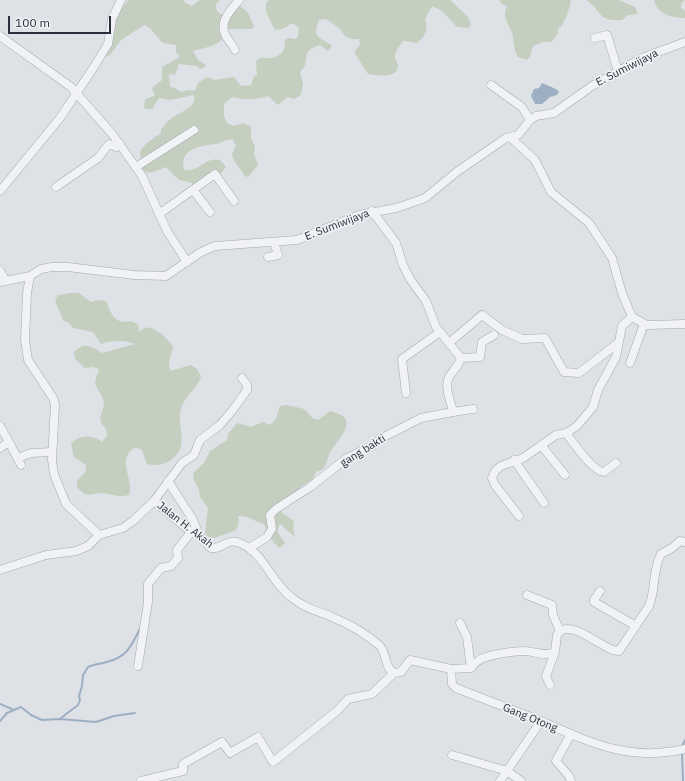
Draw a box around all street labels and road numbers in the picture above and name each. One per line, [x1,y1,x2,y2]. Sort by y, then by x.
street label: E. Sumiwijaya [594,47,660,89]
street label: E. Sumiwijaya [303,207,371,243]
street label: gang bakti [338,432,388,470]
street label: Jalan H. Akah [154,499,216,551]
street label: Gang Otong [501,701,559,735]

